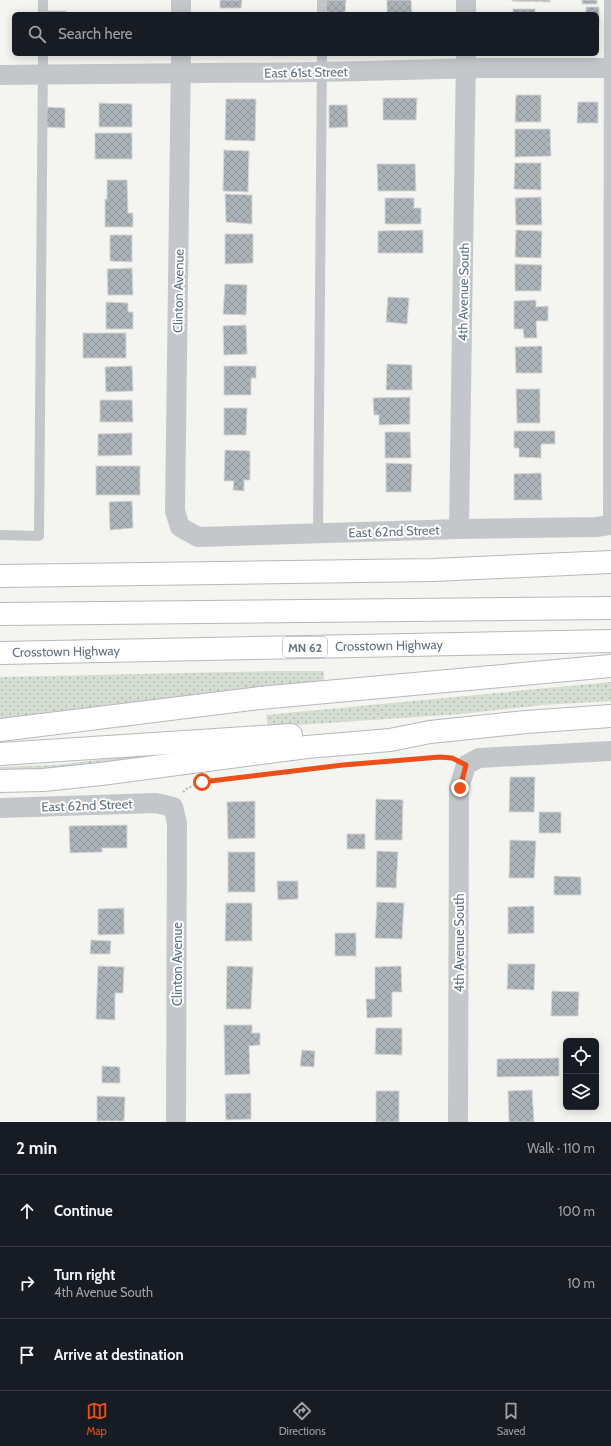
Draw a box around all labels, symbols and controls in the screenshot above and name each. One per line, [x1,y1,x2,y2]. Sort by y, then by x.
search box [12,12,599,56]
icon: search [26,23,48,45]
text: Search here [58,25,133,43]
street label: East 61st Street [264,63,349,81]
street label: 4th Avenue South [454,242,472,342]
street label: Clinton Avenue [169,249,187,333]
street label: East 62nd Street [348,521,440,541]
street label: Crosstown Highway [335,636,444,654]
road number: MN 62 [283,637,327,657]
street label: Crosstown Highway [12,642,121,660]
route start [193,773,211,791]
route end [451,779,469,797]
street label: East 62nd Street [41,795,133,815]
street label: 4th Avenue South [451,894,467,993]
street label: Clinton Avenue [169,922,185,1006]
map controls [563,1038,599,1110]
button: locate [563,1038,599,1074]
button: layers [563,1074,599,1110]
text: 2 min [16,1138,57,1158]
text: Walk · 110 m [527,1140,595,1156]
icon: ahead [16,1200,38,1222]
text: Continue [54,1202,113,1220]
text: 100 m [558,1203,595,1219]
text: Turn right [54,1266,115,1284]
icon: right [16,1272,38,1294]
text: 10 m [567,1275,595,1291]
text: 4th Avenue South [54,1284,153,1300]
icon: arrive [16,1344,38,1366]
text: Arrive at destination [54,1346,184,1364]
tab: Map [86,1400,108,1438]
tab: Directions [279,1400,326,1438]
tab: Saved [497,1400,525,1438]

